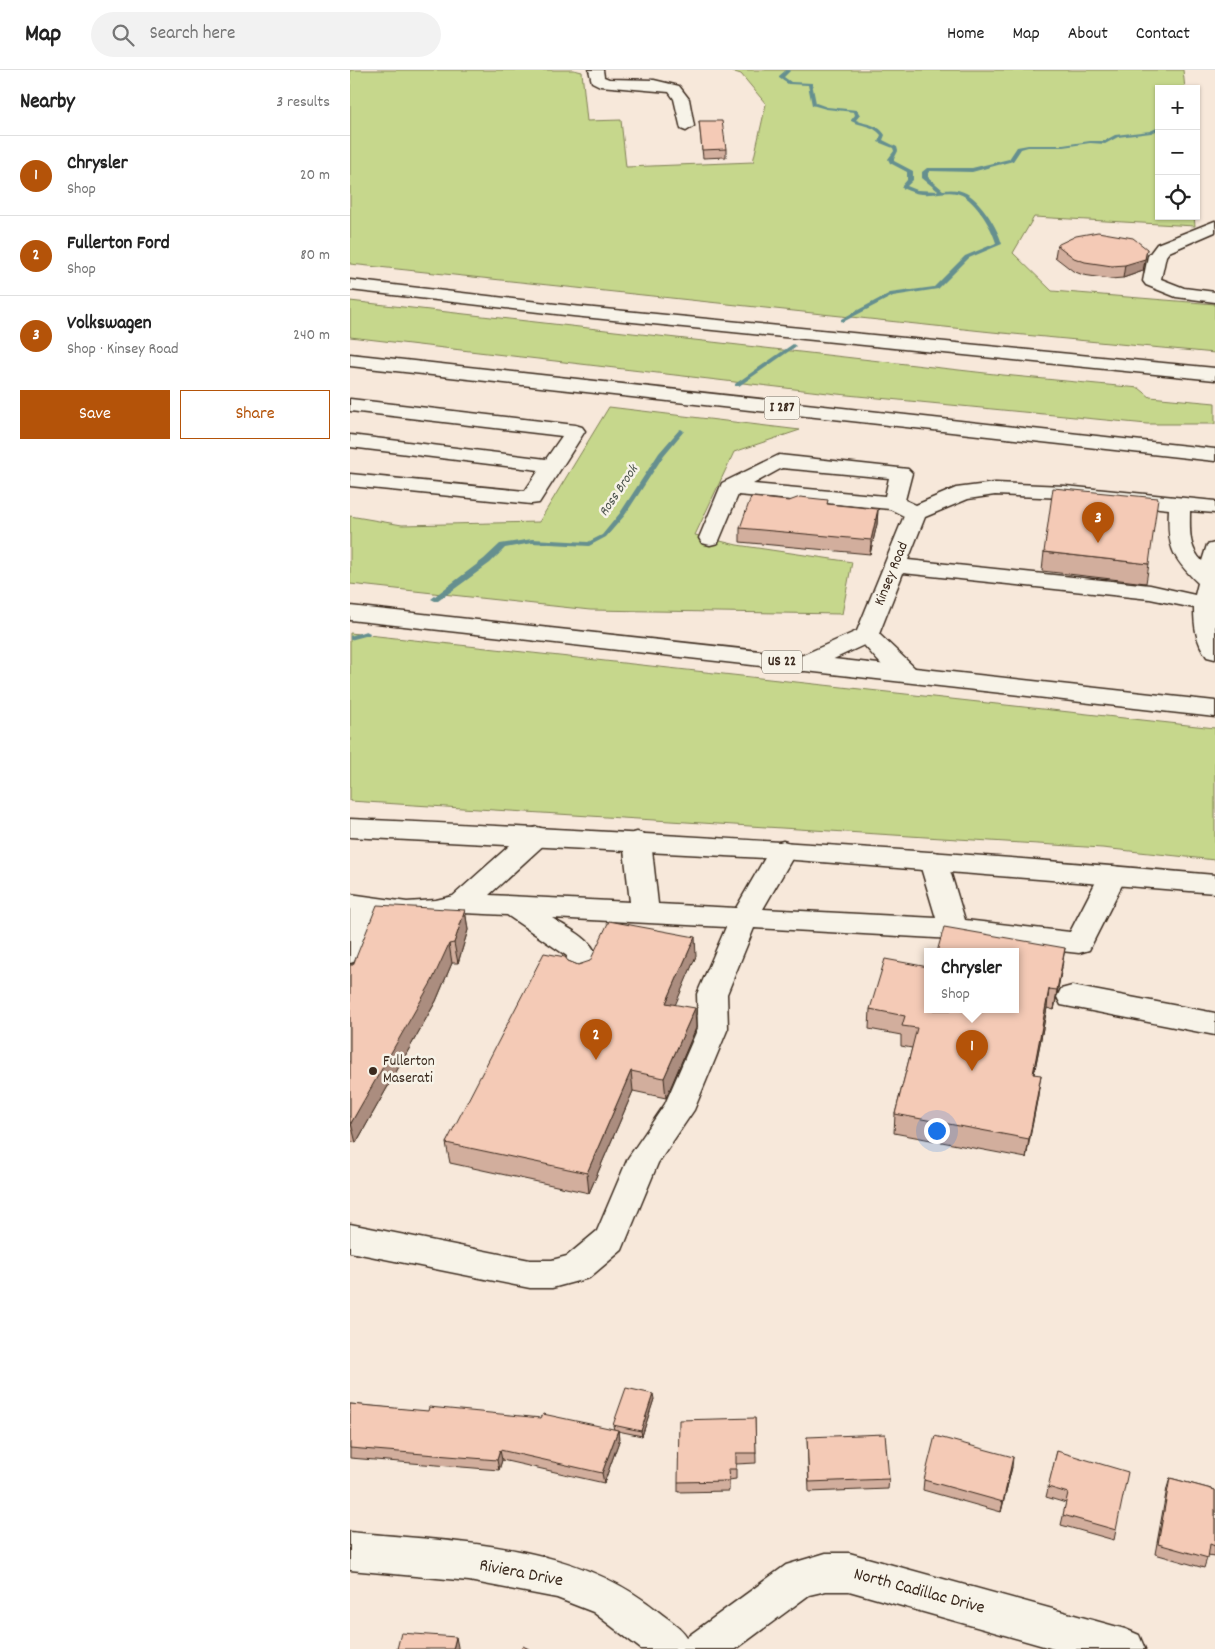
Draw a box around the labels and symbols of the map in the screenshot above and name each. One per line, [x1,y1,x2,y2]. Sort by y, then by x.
road number: I 287 [764,396,800,419]
water label: Ross Brook [594,460,644,521]
pin: 3 [1082,502,1114,543]
street label: Kinsey Road [869,539,915,609]
road number: US 22 [762,650,802,674]
pin: 2 [580,1019,612,1060]
pin: 1 [956,1030,988,1071]
place label: Fullerton Maserati [383,1051,435,1090]
marker: Fullerton Maserati [367,1065,379,1077]
your location [924,1118,950,1144]
street label: Riviera Drive [477,1554,565,1594]
street label: North Cadillac Drive [851,1562,987,1622]

